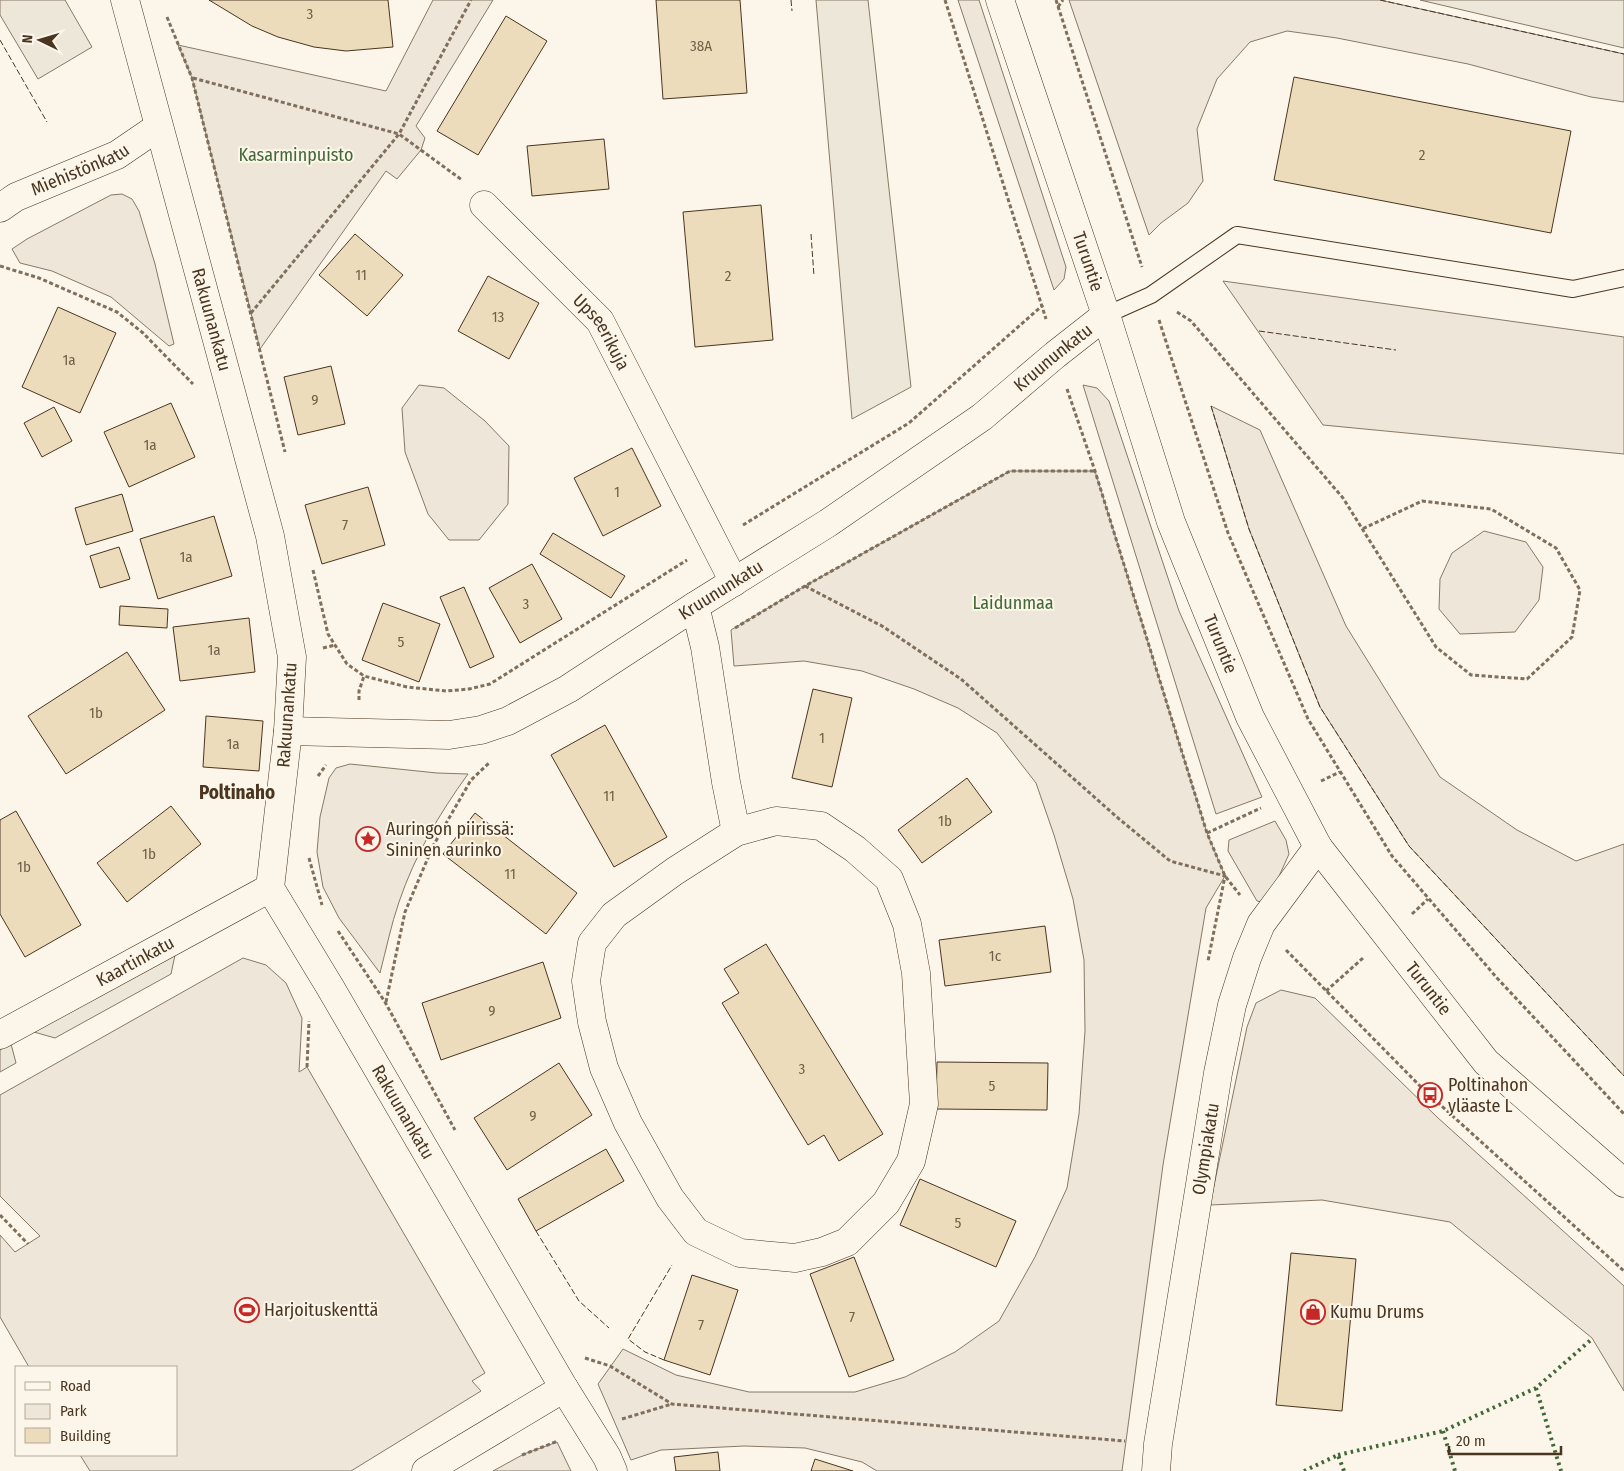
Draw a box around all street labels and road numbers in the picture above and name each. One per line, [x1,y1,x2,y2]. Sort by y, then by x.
street label: Miehistönkatu [28,139,134,201]
street label: Turuntie [1068,229,1108,294]
street label: Rakuunankatu [187,266,236,373]
street label: Upseerikuja [568,289,634,374]
street label: Kruununkatu [1009,319,1097,396]
street label: Kruununkatu [675,555,767,625]
street label: Turuntie [1199,611,1242,677]
street label: Rakuunankatu [272,662,302,768]
street label: Kaartinkatu [92,931,178,991]
street label: Turuntie [1401,957,1456,1020]
street label: Rakuunankatu [367,1061,439,1163]
street label: Olympiakatu [1187,1101,1224,1197]

